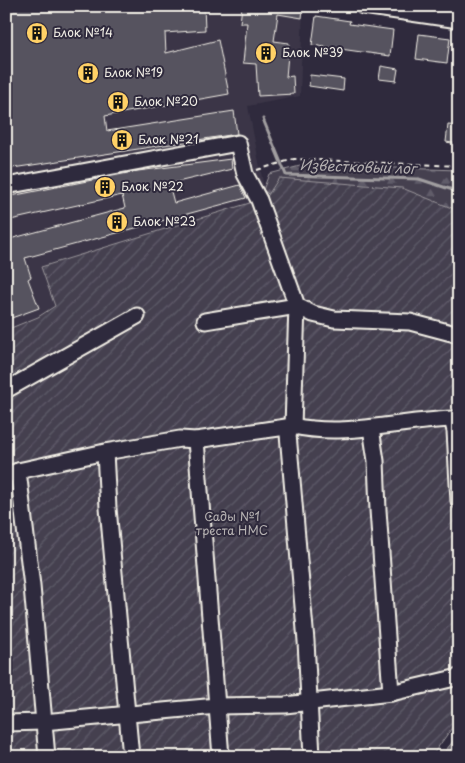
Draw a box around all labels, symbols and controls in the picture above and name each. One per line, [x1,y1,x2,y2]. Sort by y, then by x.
building icon: Блок №14 [25,21,49,45]
place label: Блок №14 [53,23,113,41]
building icon: Блок №39 [254,41,278,65]
place label: Блок №39 [282,43,343,61]
building icon: Блок №19 [76,61,100,85]
place label: Блок №19 [104,63,163,81]
building icon: Блок №20 [106,90,130,114]
place label: Блок №20 [134,92,198,110]
building icon: Блок №21 [110,128,134,152]
place label: Блок №21 [138,130,199,148]
water label: Известковый лог [299,154,419,179]
building icon: Блок №22 [93,175,117,199]
place label: Блок №22 [121,177,184,195]
building icon: Блок №23 [105,210,129,234]
place label: Блок №23 [133,212,196,230]
park label: Сады №1 треста НМС [196,507,268,539]

